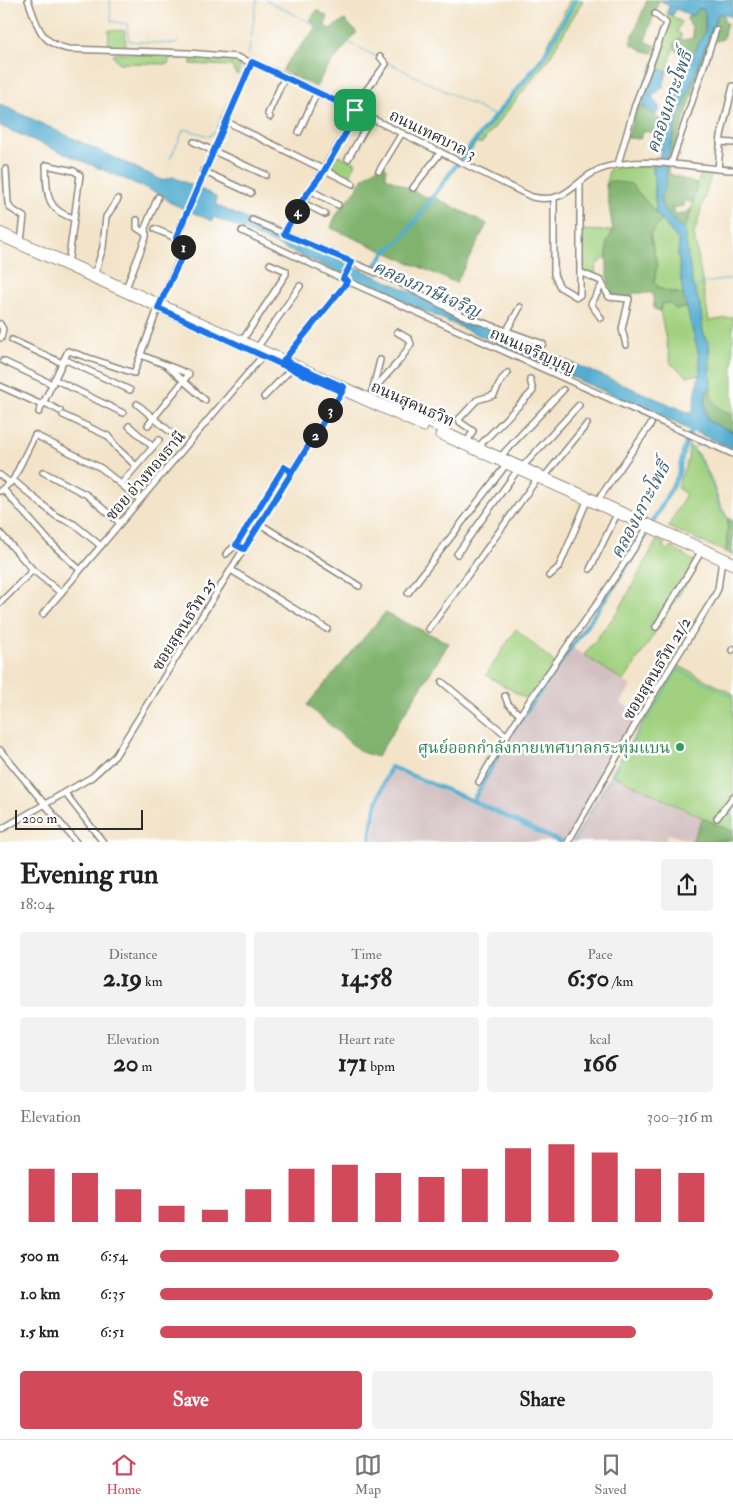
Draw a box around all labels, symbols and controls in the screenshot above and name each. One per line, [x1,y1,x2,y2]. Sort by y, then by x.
water label: คลองเกาะโพธิ์ [639,42,700,156]
pin [334,89,376,131]
icon: arrive [341,96,369,124]
street label: ถนนเทศบาล 3 [386,105,479,165]
pin: 4 [284,198,310,224]
text: 4 [294,203,301,220]
pin: 1 [170,234,196,260]
text: 1 [181,239,186,256]
water label: คลองภาษีเจริญ [369,255,485,324]
street label: ถนนเจริญบุญ [486,323,578,380]
street label: ถนนสุคนธวิท [367,377,457,432]
pin: 3 [318,398,342,422]
text: 3 [328,402,333,419]
pin: 2 [302,422,328,448]
street label: ซอย อ่างทองธานี [101,427,190,525]
text: 2 [312,427,319,444]
water label: คลองเกาะโพธิ์ [603,452,678,563]
street label: ซอยสุคนธวิท 25 [147,575,221,675]
street label: ซอยสุคนธวิท 21/2 [618,613,696,724]
place label: ศูนย์ออกกำลังกายเทศบาลกระทุ่มแบน [418,738,670,759]
marker: ศูนย์ออกกำลังกายเทศบาลกระทุ่มแบน [674,741,686,753]
scale bar [15,806,142,830]
text: 200 m [22,810,57,827]
text: Evening run [20,857,158,892]
button: share [661,859,713,911]
text: 18:04 [20,894,54,914]
text: Distance [108,946,157,963]
text: Time [351,946,382,963]
text: Pace [588,946,613,963]
text: 2.19 [103,963,142,994]
text: 14:58 [341,963,392,994]
text: 6:50 [567,963,609,994]
text: km [142,973,163,990]
text: /km [609,973,633,990]
text: Elevation [106,1031,160,1048]
text: Heart rate [338,1031,395,1048]
text: kcal [589,1031,611,1048]
text: 20 [113,1048,139,1079]
text: 171 [338,1048,367,1079]
text: 166 [583,1048,617,1079]
text: m [139,1058,152,1075]
text: bpm [367,1058,395,1075]
text: Elevation [20,1107,81,1127]
text: 300–316 m [647,1107,713,1127]
text: 500 m [20,1246,59,1266]
text: 6:54 [100,1246,127,1266]
text: 1.0 km [20,1284,60,1304]
text: 6:35 [100,1284,125,1304]
text: 1.5 km [20,1322,59,1342]
text: 6:51 [100,1322,125,1342]
button: Save [20,1371,362,1429]
button: Share [372,1371,713,1429]
tab: Home [106,1451,141,1498]
tab: Map [354,1451,382,1498]
tab: Saved [595,1451,627,1498]

